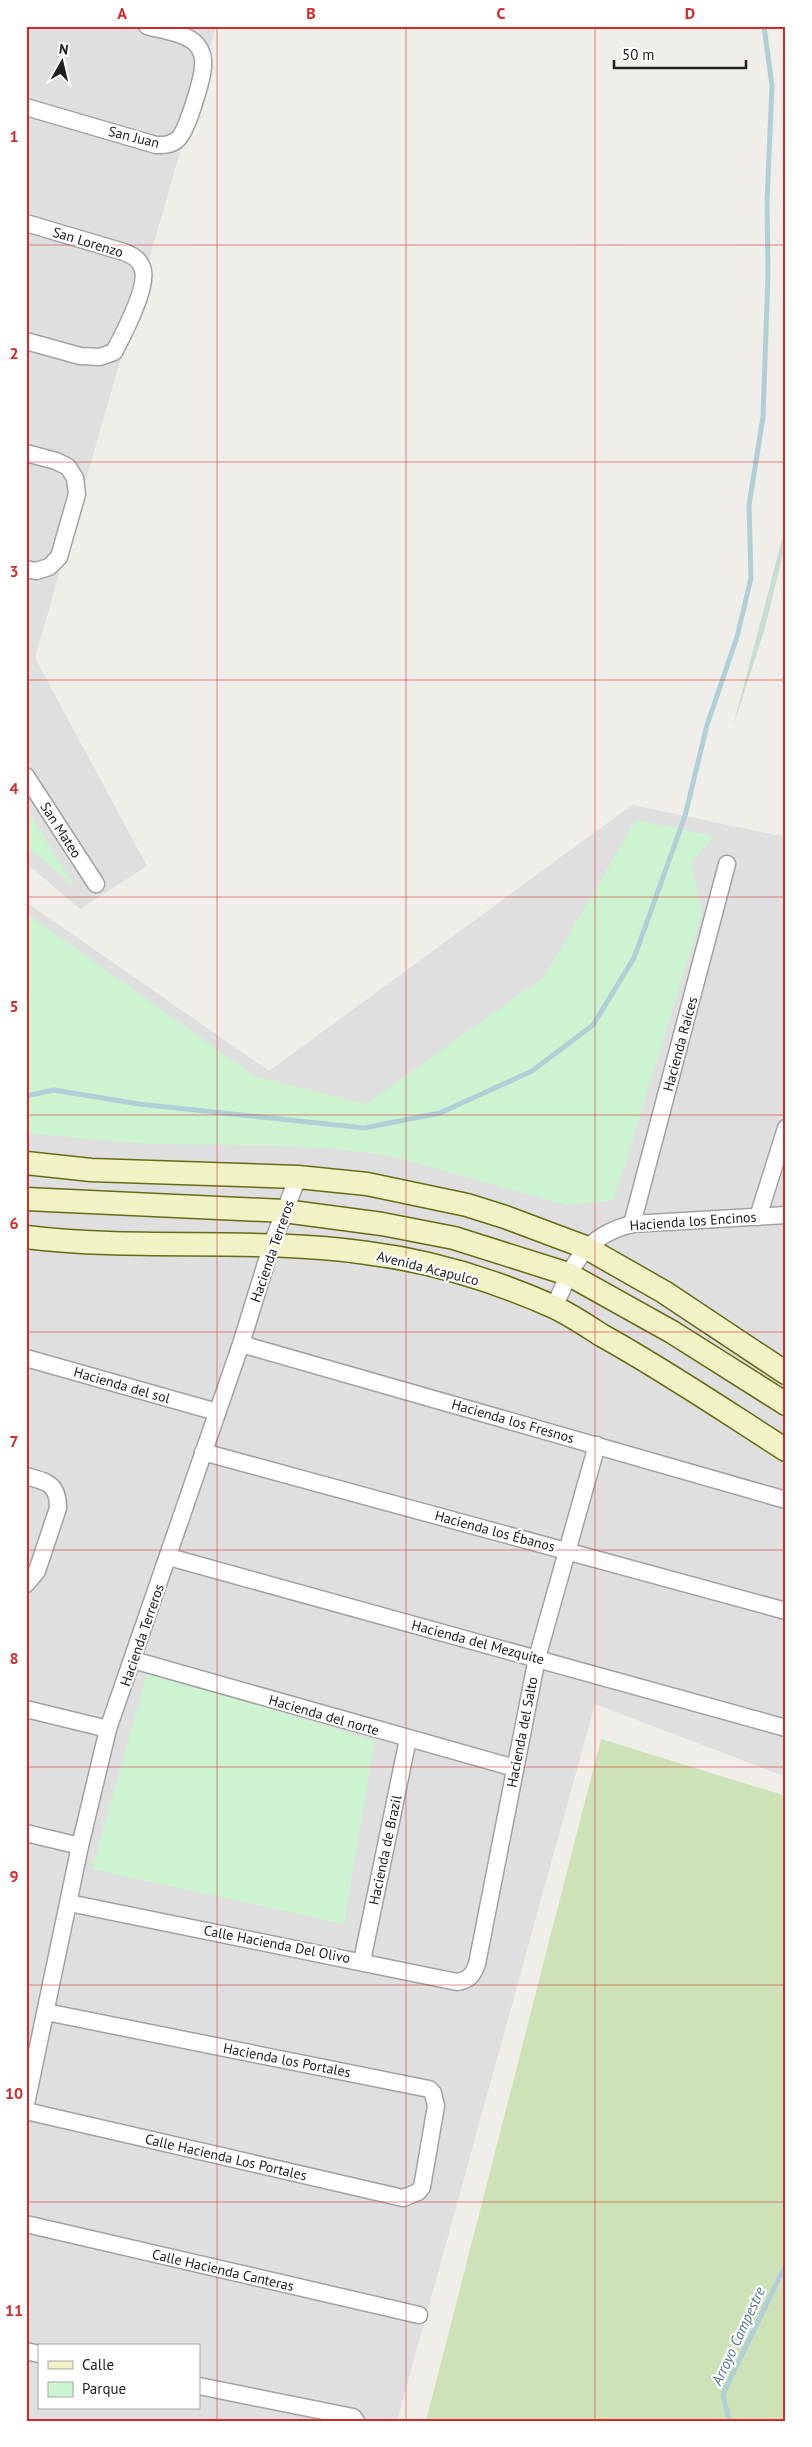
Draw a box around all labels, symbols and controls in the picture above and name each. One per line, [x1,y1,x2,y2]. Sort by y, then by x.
text: A [117,3,127,23]
text: B [306,3,316,23]
text: C [497,3,506,23]
text: D [685,3,695,23]
north arrow [38,38,88,88]
scale bar [614,38,747,70]
text: N [58,40,70,59]
text: 50 m [622,45,655,64]
street label: San Juan [107,122,161,152]
text: 1 [9,126,19,146]
street label: San Lorenzo [51,223,125,261]
text: 2 [9,343,19,363]
text: 3 [9,561,19,581]
text: 4 [9,778,19,798]
street label: San Mateo [36,799,86,861]
street label: Hacienda Raíces [659,995,701,1093]
text: 5 [9,996,19,1016]
street label: Hacienda Terreros [246,1197,298,1304]
street label: Hacienda los Encinos [629,1208,757,1234]
text: 6 [9,1213,19,1233]
street label: Avenida Acapulco [375,1247,481,1289]
street label: Hacienda del sol [72,1363,172,1407]
street label: Hacienda los Fresnos [450,1395,576,1447]
text: 7 [9,1431,19,1451]
street label: Hacienda los Ébanos [433,1506,557,1556]
street label: Hacienda Terreros [116,1581,168,1688]
street label: Hacienda del Mezquite [410,1616,546,1668]
text: 8 [9,1648,19,1668]
street label: Hacienda del Salto [502,1675,542,1789]
street label: Hacienda del norte [267,1691,381,1739]
street label: Hacienda de Brazil [365,1793,405,1907]
text: 9 [9,1866,19,1886]
street label: Calle Hacienda Del Olivo [202,1921,352,1967]
street label: Hacienda los Portales [222,2039,352,2081]
text: 10 [5,2083,23,2103]
street label: Calle Hacienda Los Portales [143,2130,309,2184]
street label: Calle Hacienda Canteras [150,2245,296,2295]
water label: Arroyo Campestre [706,2284,769,2389]
text: 11 [5,2300,23,2320]
legend [38,2344,200,2410]
text: Calle [82,2355,114,2374]
text: Parque [82,2379,126,2398]

